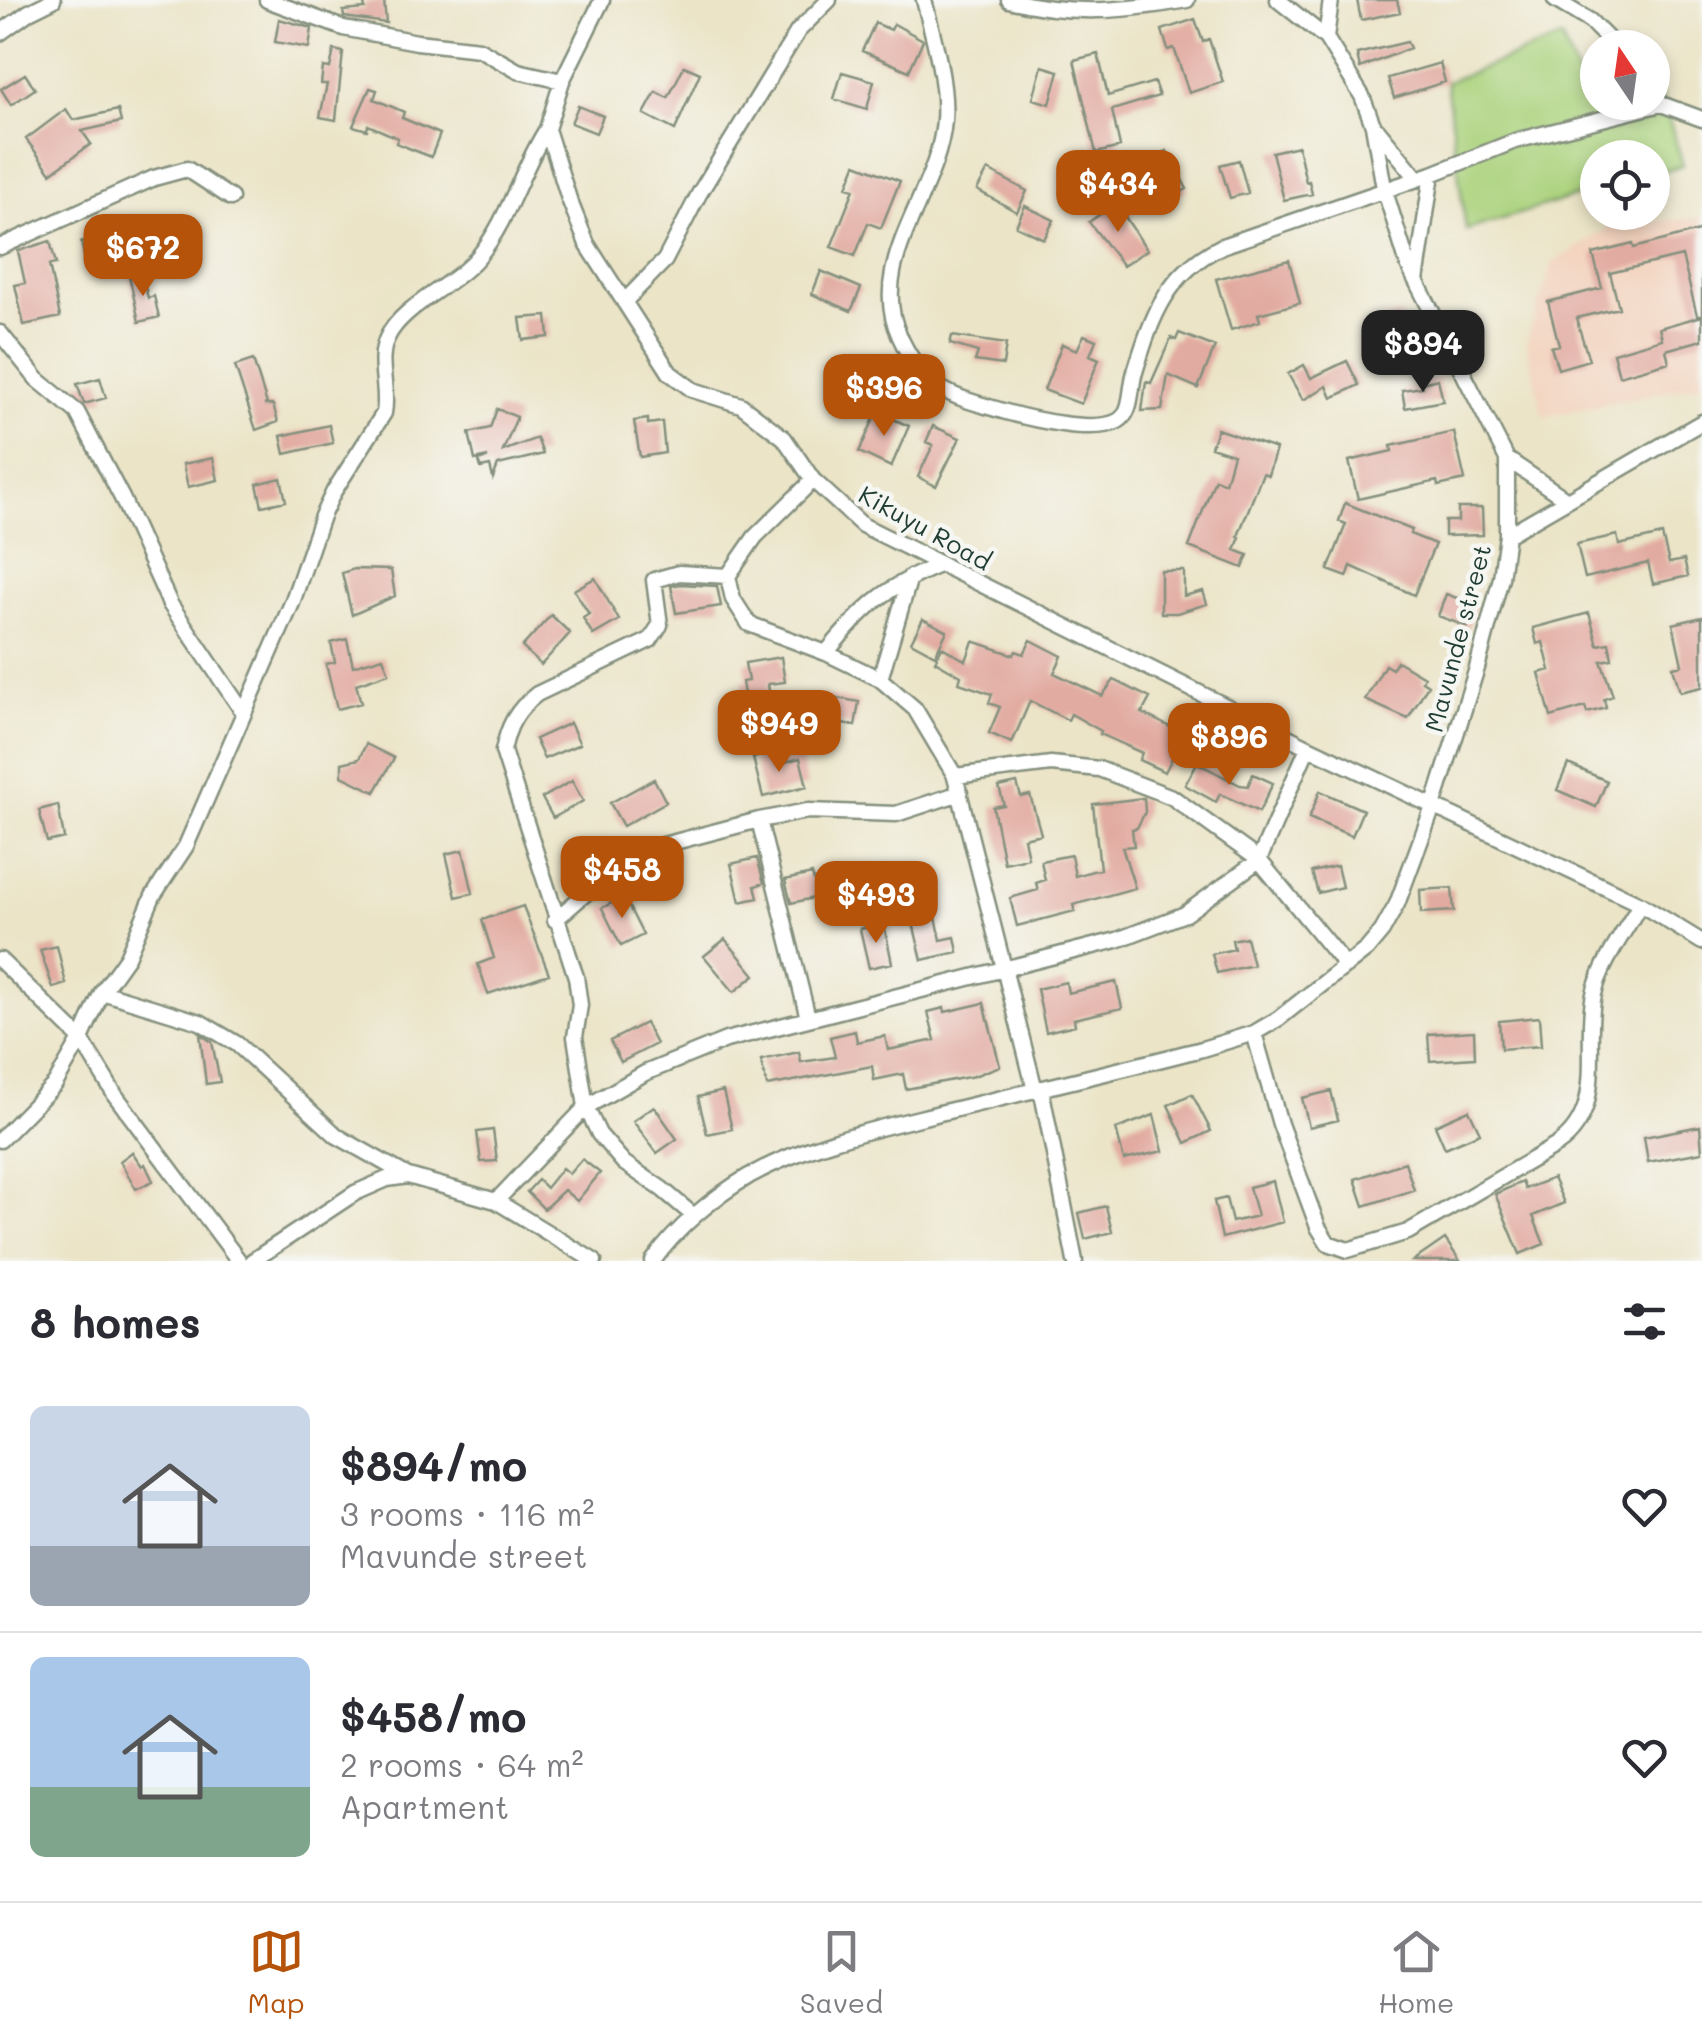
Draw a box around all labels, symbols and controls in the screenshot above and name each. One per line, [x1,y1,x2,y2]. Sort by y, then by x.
north arrow [1580,30,1670,120]
map controls [1580,30,1670,230]
button: locate [1580,140,1670,230]
pin: $434 [1059,150,1177,235]
text: $434 [1078,161,1158,203]
pin: $672 [84,214,202,299]
text: $672 [106,225,180,267]
pin: $894 [1364,310,1482,395]
text: $894 [1383,321,1463,363]
pin: $396 [825,354,943,439]
text: $396 [845,365,923,407]
street label: Kikuyu Road [853,478,997,578]
street label: Mavunde street [1417,540,1497,735]
pin: $949 [720,690,838,775]
text: $949 [740,701,818,743]
pin: $896 [1170,703,1288,788]
text: $896 [1190,714,1268,756]
pin: $458 [563,836,681,921]
text: $458 [583,847,661,889]
pin: $493 [817,861,935,946]
text: $493 [837,872,915,914]
text: 8 homes [30,1294,201,1349]
icon: filters [1617,1294,1672,1349]
text: $894/mo [340,1437,527,1492]
icon: home [110,1446,230,1566]
icon: heart [1617,1479,1672,1534]
text: 3 rooms · 116 m² [340,1492,594,1534]
text: Mavunde street [340,1534,587,1576]
text: $458/mo [340,1688,527,1743]
icon: home [110,1697,230,1817]
icon: heart [1617,1730,1672,1785]
text: 2 rooms · 64 m² [340,1743,584,1785]
text: Apartment [340,1785,509,1827]
tab: Map [248,1924,305,2020]
tab: Saved [800,1924,883,2020]
tab: Home [1378,1924,1454,2020]

